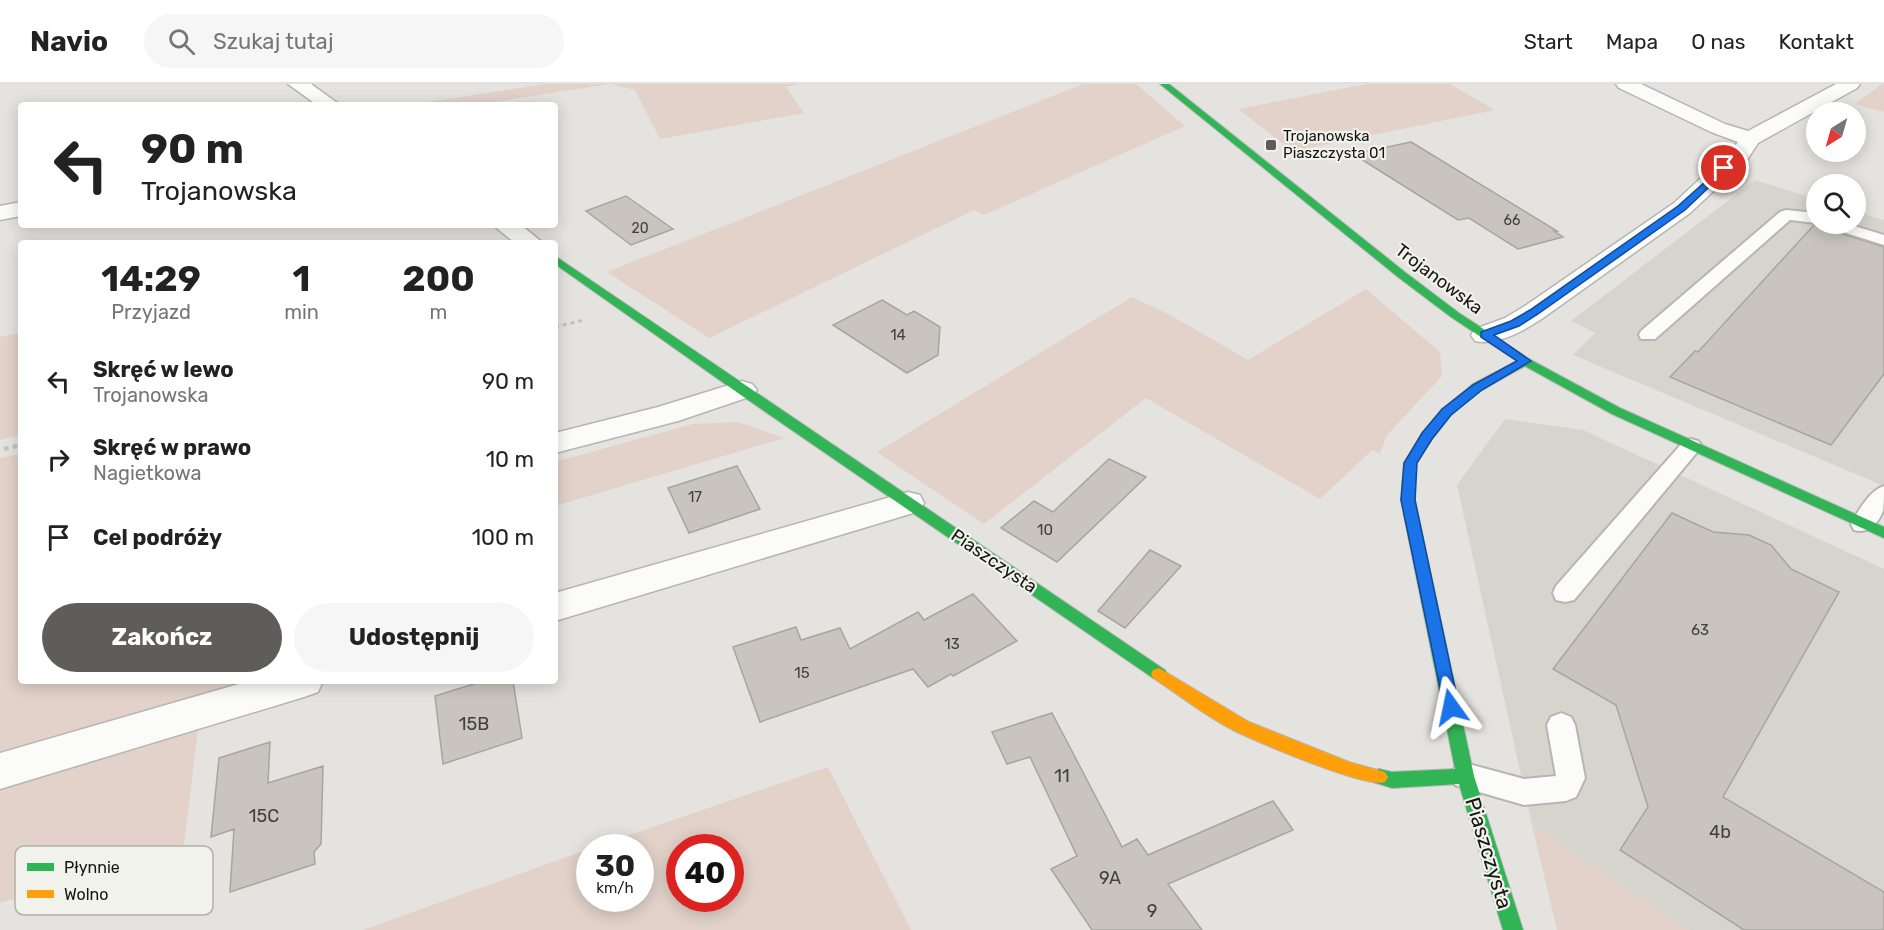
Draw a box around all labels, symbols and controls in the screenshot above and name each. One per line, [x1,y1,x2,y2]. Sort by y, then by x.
search box [144,14,564,68]
text: Navio [30,25,108,58]
icon: search [165,25,198,58]
text: Szukaj tutaj [213,28,334,55]
text: Start [1524,29,1573,54]
text: Mapa [1606,29,1658,54]
text: O nas [1691,29,1746,54]
text: Kontakt [1779,29,1854,54]
north arrow [1806,102,1866,162]
map controls [1806,102,1866,234]
text: 90 m [141,124,244,174]
icon: left [42,126,120,204]
place label: Trojanowska Piaszczysta 01 [1283,127,1385,162]
marker: Trojanowska Piaszczysta 01 [1264,138,1278,152]
pin [1698,142,1749,193]
icon: arrive [1707,151,1740,184]
button: search [1806,174,1866,234]
text: Trojanowska [141,175,297,207]
house number: 66 [1504,212,1520,229]
house number: 20 [631,220,649,237]
street label: Trojanowska [1391,239,1487,319]
text: 14:29 [101,257,201,300]
text: 1 [293,257,310,300]
text: 200 [402,257,475,300]
text: Przyjazd [111,300,191,324]
text: min [284,300,319,324]
text: m [430,300,447,324]
house number: 14 [890,326,906,344]
text: Skręć w lewo [93,356,234,383]
icon: left [42,365,75,398]
text: 90 m [482,368,534,395]
text: Trojanowska [93,383,208,407]
text: Skręć w prawo [93,434,251,461]
icon: right [42,443,75,476]
text: 10 m [486,446,534,473]
text: Nagietkowa [93,461,202,485]
house number: 17 [688,488,702,506]
icon: arrive [42,521,75,554]
house number: 10 [1037,521,1053,539]
text: Cel podróży [93,524,222,551]
text: 100 m [472,524,534,551]
street label: Piaszczysta [947,524,1041,598]
button: Zakończ [42,603,282,672]
button: Udostępnij [294,603,534,672]
house number: 63 [1691,621,1709,639]
house number: 13 [944,635,960,653]
house number: 15 [794,664,810,682]
position arrow [1419,675,1483,739]
house number: 15B [459,713,489,735]
house number: 11 [1054,765,1070,787]
street label: Piaszczysta [1460,794,1518,912]
house number: 15C [249,805,279,827]
house number: 4b [1709,821,1731,843]
speed limit sign: 40 [666,834,744,912]
legend [15,846,213,915]
text: 30 [595,848,635,884]
text: Płynnie [64,858,120,877]
house number: 9A [1099,867,1121,889]
text: km/h [596,879,634,897]
text: Wolno [64,885,108,904]
house number: 9 [1147,900,1157,922]

